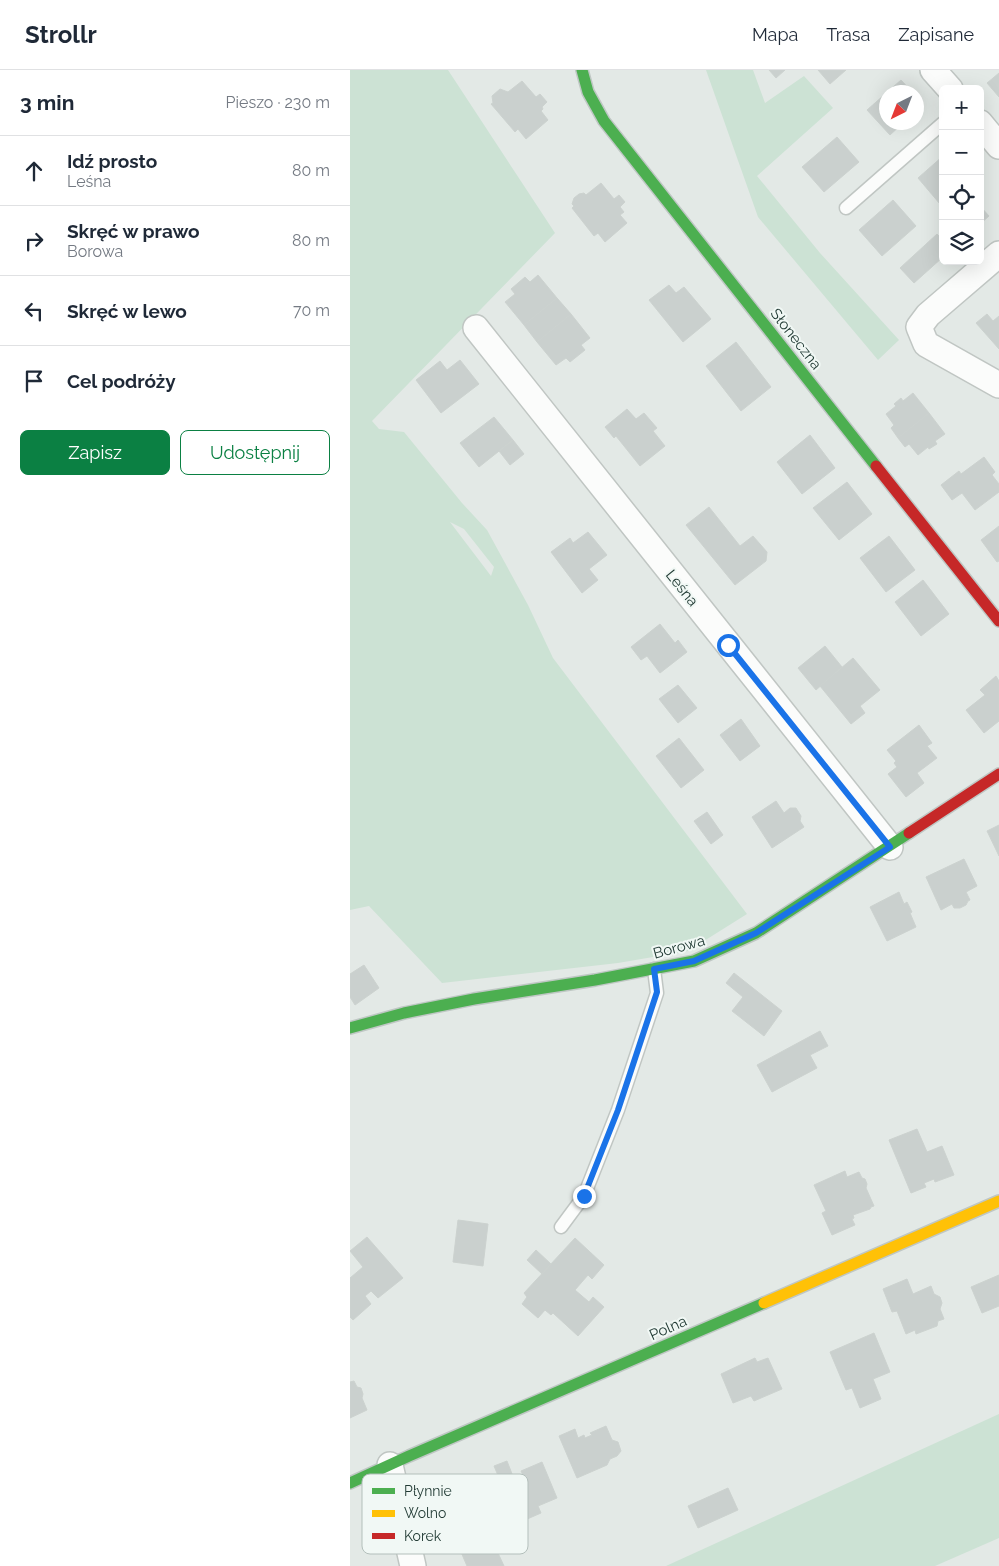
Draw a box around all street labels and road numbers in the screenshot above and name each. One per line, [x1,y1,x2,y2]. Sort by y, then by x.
street label: Słoneczna [767,305,825,373]
street label: Leśna [662,566,702,610]
street label: Borowa [651,931,707,963]
street label: Polna [646,1312,690,1344]

